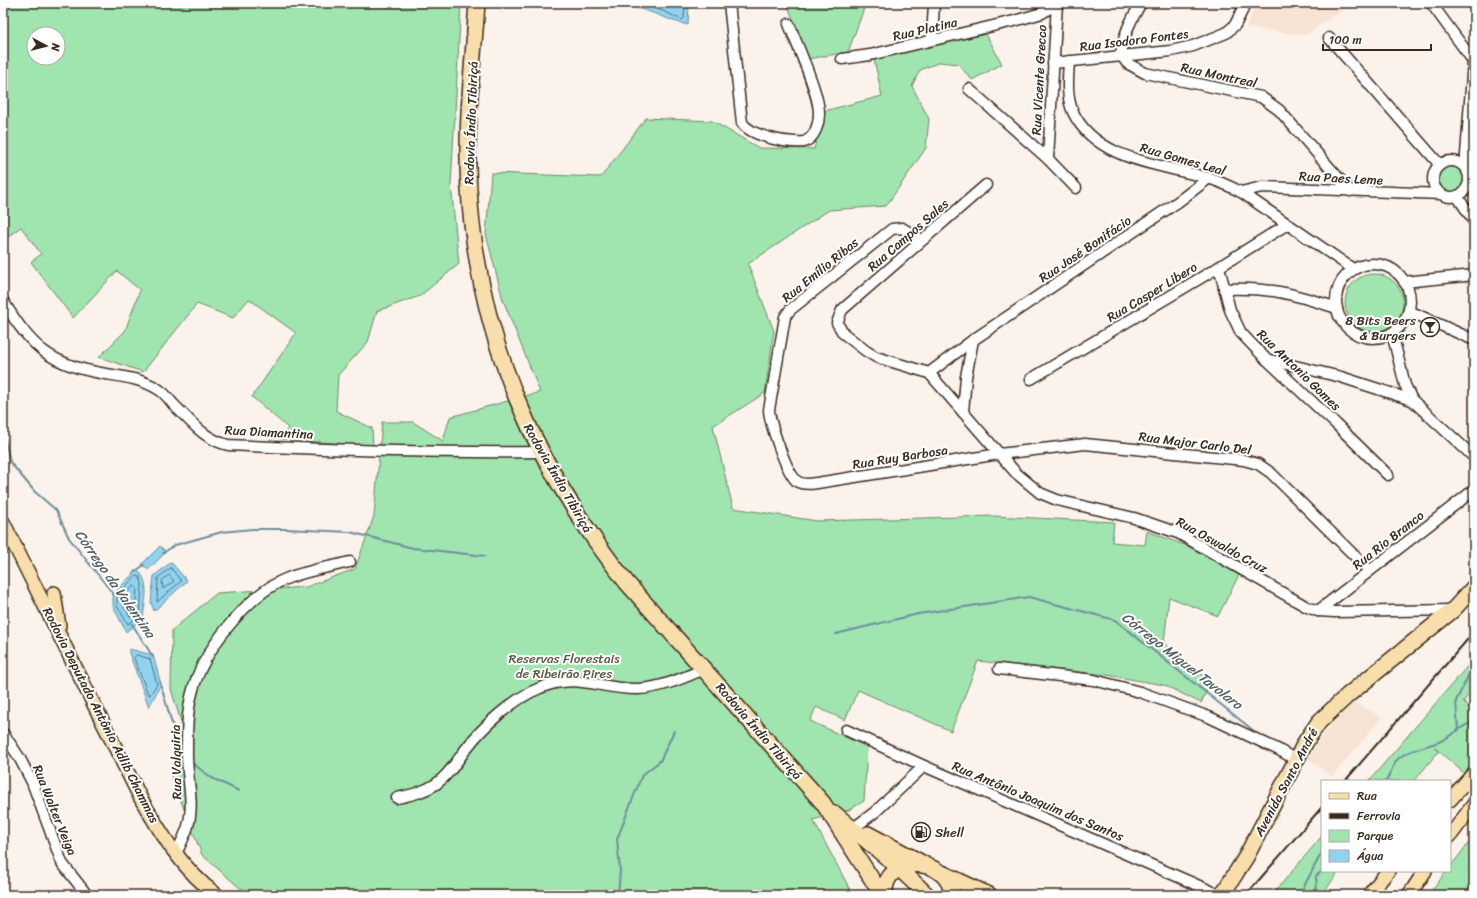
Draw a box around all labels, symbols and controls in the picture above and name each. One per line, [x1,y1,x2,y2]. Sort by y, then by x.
street label: Rua Platina [891,10,960,48]
street label: Rua Isodoro Fontes [1078,22,1190,58]
street label: Rua Vicente Grecco [1025,24,1053,136]
north arrow [26,26,66,66]
scale bar [1323,26,1431,52]
text: 100 m [1329,29,1362,51]
text: N [45,41,65,52]
street label: Rua Montreal [1179,56,1259,94]
street label: Rodovia Índio Tibiriçá [457,61,485,185]
street label: Rua Gomes Leal [1137,136,1229,182]
street label: Rua Paes Leme [1299,164,1383,192]
street label: Rua Campos Sales [862,193,954,277]
street label: Rua José Bonifácio [1034,209,1136,289]
street label: Rua Emílio Ribas [776,231,864,308]
street label: Rua Casper Libero [1102,256,1202,328]
place label: 8 Bits Beers & Burgers [1345,309,1417,347]
bar icon: 8 Bits Beers & Burgers [1419,316,1441,338]
street label: Rua Antonio Gomes [1251,323,1347,417]
street label: Rua Diamantina [224,418,314,446]
street label: Rodovia Índio Tibiriçá [517,419,599,538]
street label: Rua Major Carlo Del [1137,425,1253,461]
street label: Rua Ruy Barbosa [851,438,950,476]
street label: Rua Rio Branco [1347,504,1430,576]
street label: Rua Oswaldo Cruz [1172,510,1273,580]
water label: Córrego da Valentina [68,524,163,644]
street label: Rodovia Deputado Antônio Adlib Chammas [36,603,166,828]
water label: Córrego Miguel Tavolaro [1116,606,1249,717]
park label: Reservas Florestais de Ribeirão Pires [508,647,620,685]
street label: Rodovia Índio Tibiriçá [710,677,808,785]
street label: Avenida Santo André [1247,723,1325,841]
street label: Rua Valquiria [164,724,188,800]
street label: Rua Antônio Joaquim dos Santos [948,754,1128,848]
street label: Rua Walter Veiga [26,761,84,859]
legend [1321,780,1451,872]
text: Rua [1357,785,1378,807]
text: Ferrovia [1357,805,1401,827]
fuel station icon: Shell [910,821,932,843]
place label: Shell [935,821,964,844]
text: Parque [1357,825,1394,847]
text: Água [1356,845,1384,867]

